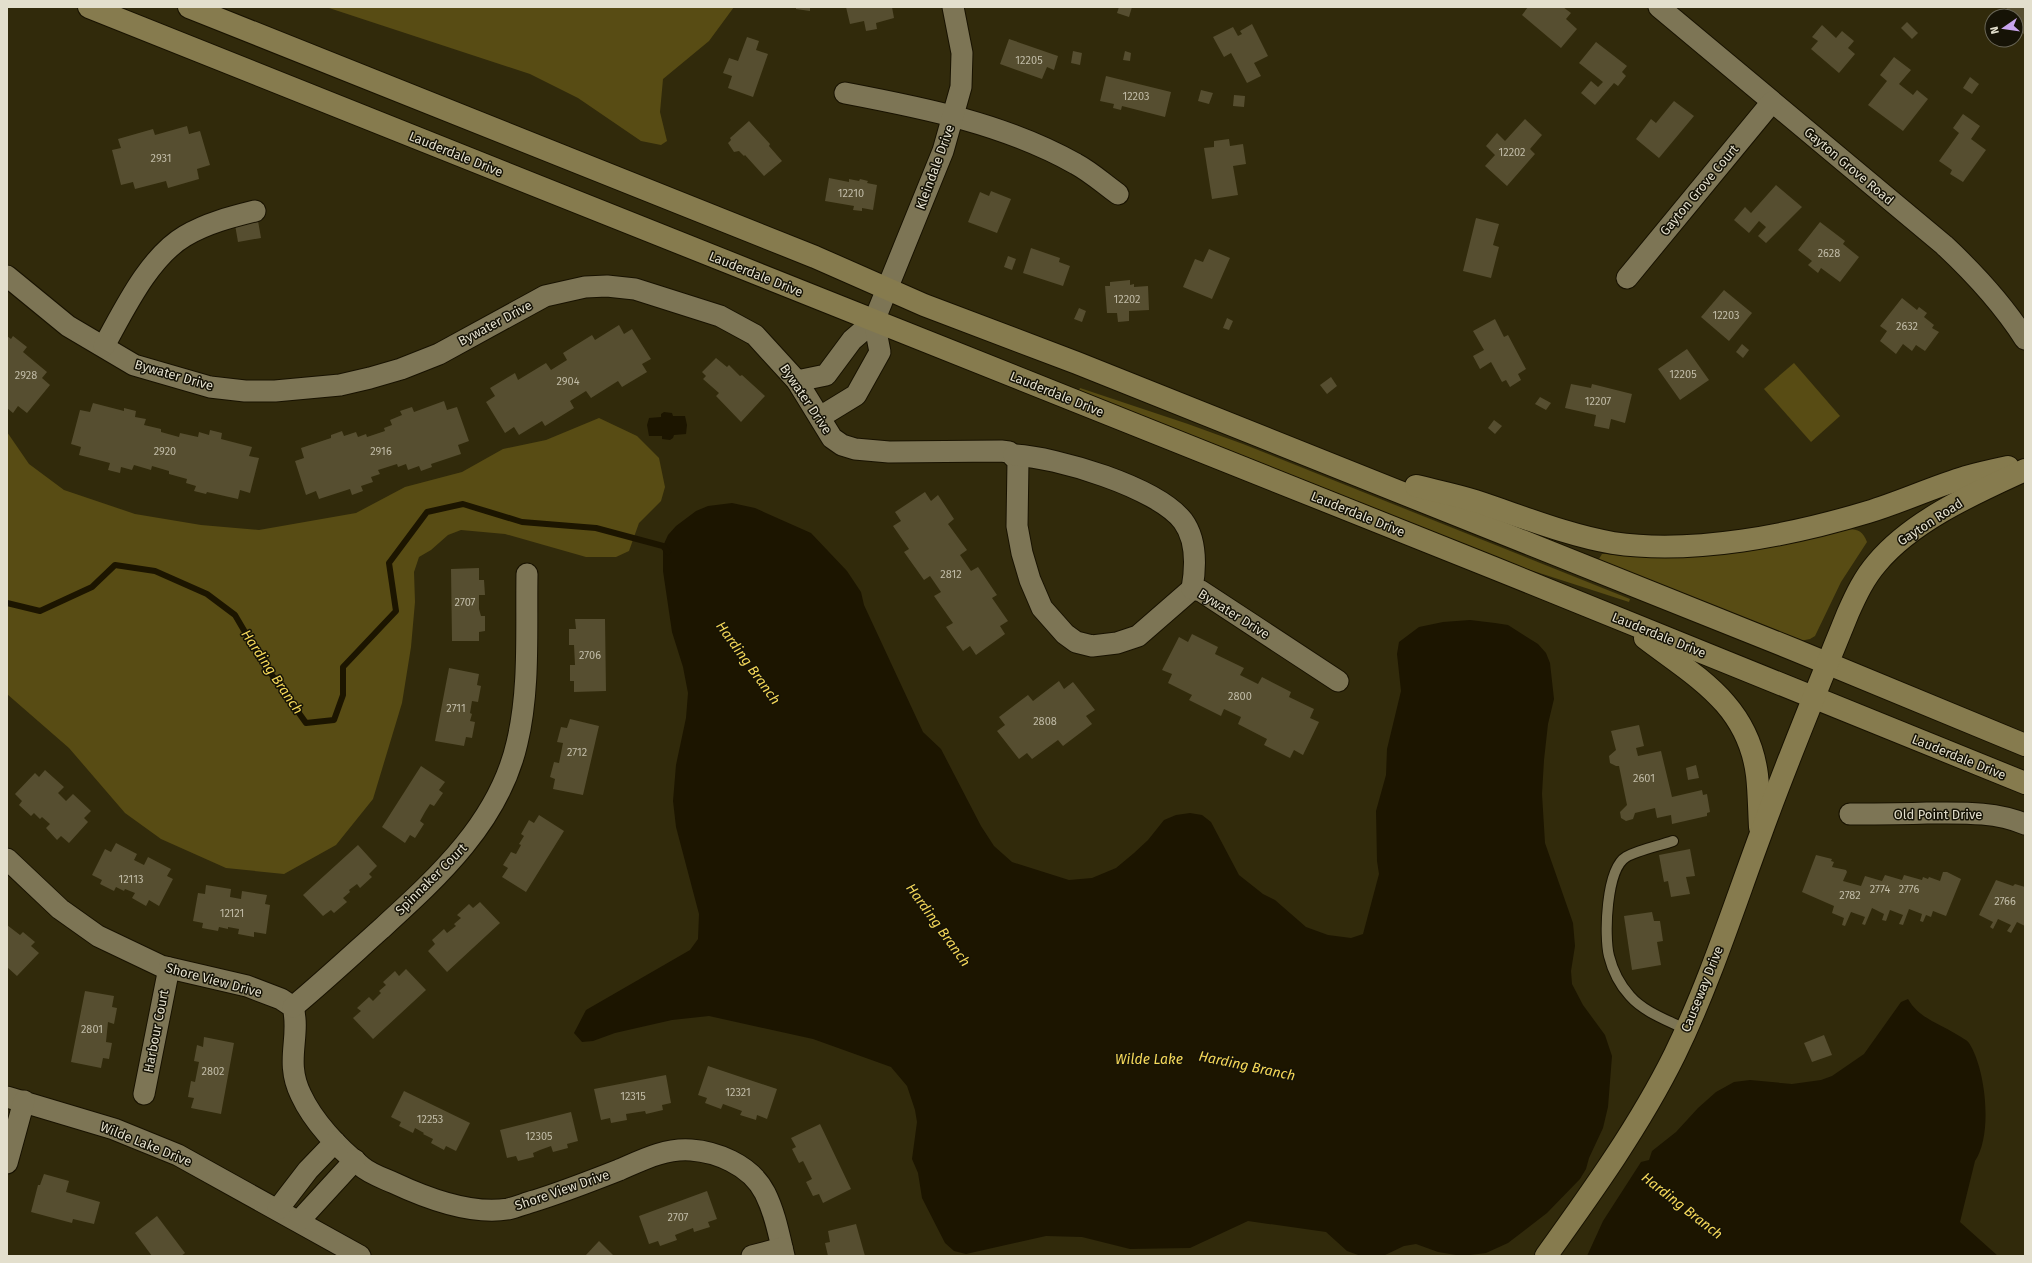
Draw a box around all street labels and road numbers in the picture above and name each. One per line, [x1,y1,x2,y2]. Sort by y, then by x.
street label: Kleindale Drive [913,123,957,211]
street label: Gayton Grove Road [1801,124,1897,208]
street label: Lauderdale Drive [407,128,505,180]
street label: Gayton Grove Court [1657,141,1742,238]
street label: Lauderdale Drive [707,248,805,300]
street label: Bywater Drive [456,297,534,349]
street label: Bywater Drive [133,357,215,393]
street label: Bywater Drive [777,361,835,437]
street label: Lauderdale Drive [1008,368,1106,420]
street label: Lauderdale Drive [1309,488,1407,540]
street label: Gayton Road [1895,495,1965,549]
street label: Bywater Drive [1196,586,1272,642]
street label: Lauderdale Drive [1610,609,1708,661]
street label: Lauderdale Drive [1910,731,2008,783]
street label: Old Point Drive [1894,807,1982,822]
street label: Spinnaker Court [392,840,470,918]
street label: Causeway Drive [1678,944,1726,1034]
street label: Shore View Drive [164,960,264,1000]
street label: Harbour Court [141,988,171,1074]
street label: Wilde Lake Drive [98,1119,194,1169]
street label: Shore View Drive [513,1167,611,1213]

